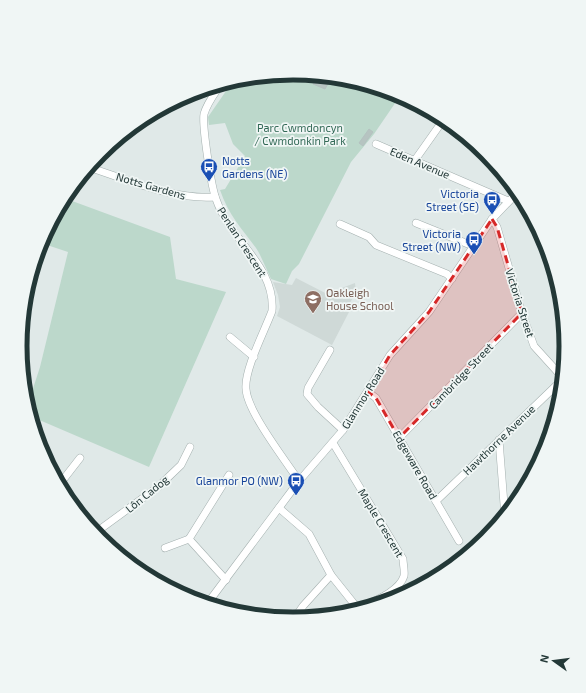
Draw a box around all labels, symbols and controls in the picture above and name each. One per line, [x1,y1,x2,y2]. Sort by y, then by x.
park label: Parc Cwmdoncyn / Cwmdonkin Park [254,121,346,147]
street label: Eden Avenue [388,144,452,181]
place label: Notts Gardens (NE) [222,154,287,180]
bus stop icon: Notts Gardens (NE) [199,157,219,182]
street label: Notts Gardens [115,169,188,202]
place label: Victoria Street (SE) [426,187,479,213]
bus stop icon: Victoria Street (SE) [482,190,502,215]
street label: Penlan Crescent [215,204,270,279]
place label: Victoria Street (NW) [402,227,461,253]
bus stop icon: Victoria Street (NW) [464,230,484,255]
street label: Victoria Street [503,267,538,339]
place label: Oakleigh House School [326,286,394,312]
school or university icon: Oakleigh House School [303,289,323,314]
street label: Cambridge Street [426,340,495,411]
street label: Glanmor Road [338,364,387,431]
street label: Hawthorne Avenue [460,402,537,477]
street label: Edgeware Road [390,428,440,502]
bus stop icon: Glanmor PO (NW) [286,471,306,496]
street label: Lôn Cadog [122,472,171,515]
place label: Glanmor PO (NW) [196,474,283,487]
street label: Maple Crescent [356,486,407,559]
north arrow [534,641,574,681]
text: N [537,653,551,664]

